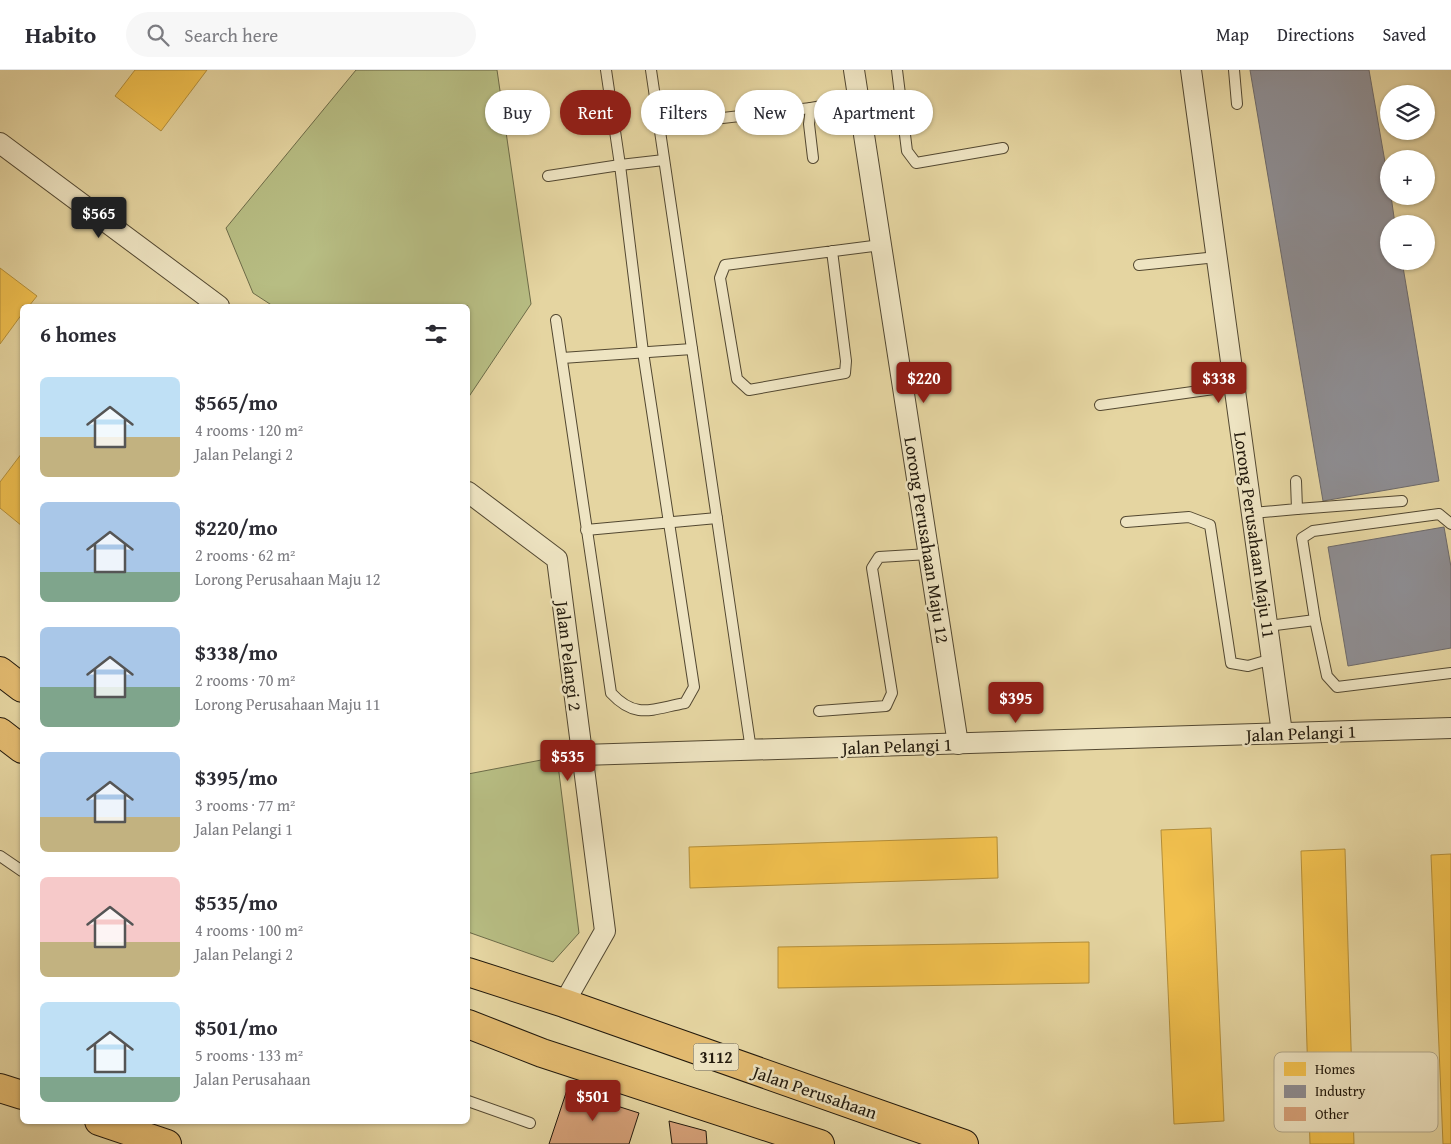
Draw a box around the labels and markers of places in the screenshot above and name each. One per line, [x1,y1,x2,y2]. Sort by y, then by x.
pin: $565 [69,196,129,239]
pin: $220 [894,362,954,404]
pin: $338 [1189,362,1249,404]
pin: $395 [986,682,1046,724]
pin: $535 [538,740,598,782]
pin: $501 [563,1080,623,1122]

